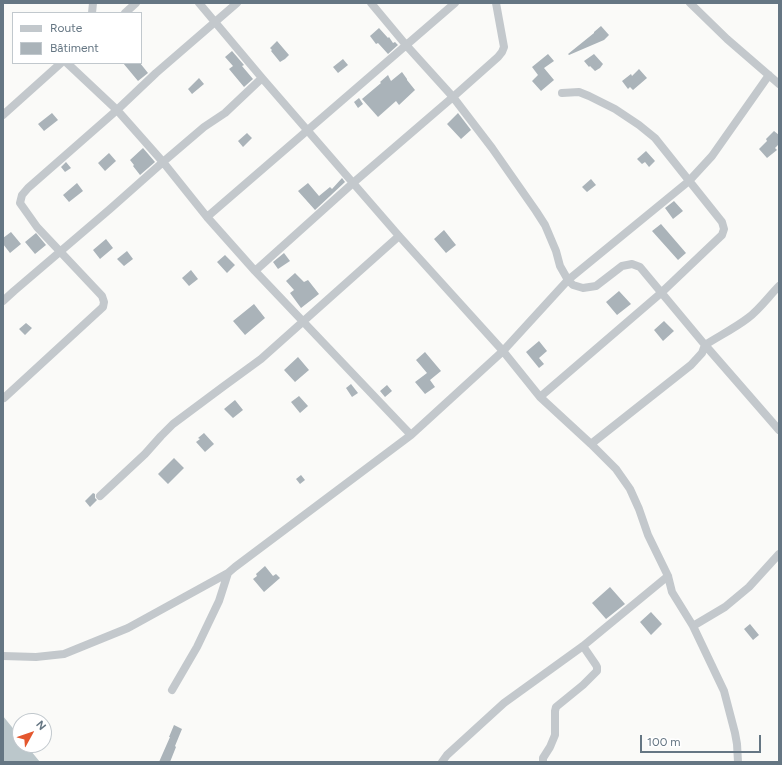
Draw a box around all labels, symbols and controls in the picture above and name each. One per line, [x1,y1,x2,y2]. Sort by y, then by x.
legend [12,12,142,64]
text: Route [50,21,82,35]
text: Bâtiment [50,41,99,55]
north arrow [12,713,52,753]
text: N [33,718,49,733]
scale bar [642,727,763,753]
text: 100 m [647,735,681,749]

